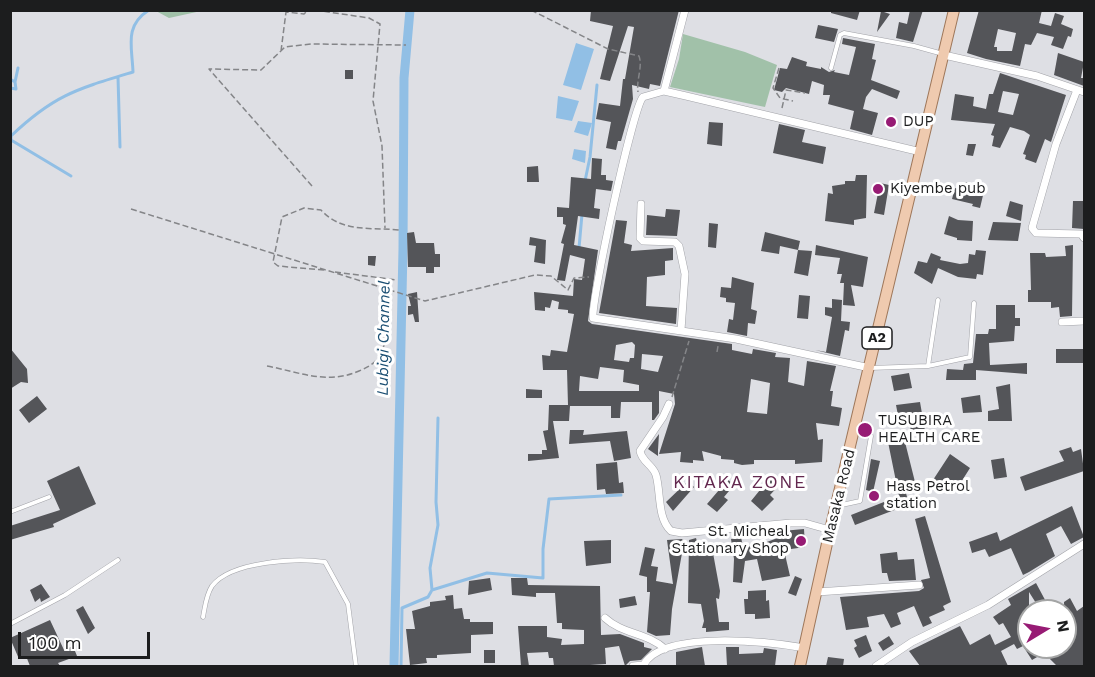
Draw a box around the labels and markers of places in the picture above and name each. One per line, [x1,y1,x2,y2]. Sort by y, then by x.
place label: DUP [903,113,934,131]
marker: DUP [884,115,898,129]
place label: Kiyembe pub [890,180,986,198]
marker: Kiyembe pub [871,182,885,196]
place label: TUSUBIRA HEALTH CARE [878,412,980,447]
marker: TUSUBIRA HEALTH CARE [856,421,874,439]
place label: Hass Petrol station [886,478,970,513]
marker: Hass Petrol station [867,489,881,503]
place label: St. Micheal Stationary Shop [672,523,789,558]
marker: St. Micheal Stationary Shop [794,534,808,548]

